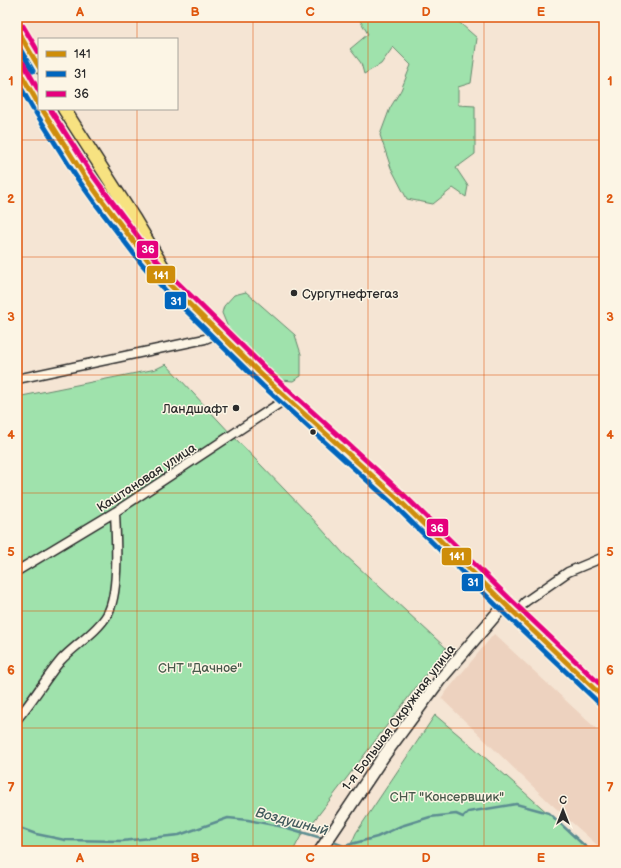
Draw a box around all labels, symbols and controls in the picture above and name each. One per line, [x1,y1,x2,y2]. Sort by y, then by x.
text: A [75,4,84,20]
text: B [190,4,200,20]
text: C [305,4,315,20]
text: D [421,4,431,20]
text: E [537,4,546,20]
legend [38,38,178,110]
text: 141 [74,47,91,62]
text: 31 [74,67,86,82]
text: 1 [8,73,14,89]
text: 1 [607,73,613,89]
text: 36 [74,87,89,102]
text: 2 [7,191,15,207]
text: 2 [606,191,614,207]
line badge: 36 [136,240,159,259]
text: 36 [141,243,155,256]
line badge: 141 [146,265,176,284]
text: 141 [153,269,169,282]
place label: Сургутнефтегаз [302,286,398,302]
marker: Сургутнефтегаз [289,288,299,298]
line badge: 31 [164,291,187,310]
text: 31 [170,295,182,308]
text: 3 [7,309,15,325]
text: 3 [606,309,614,325]
place label: Ландшафт [161,401,228,417]
marker: Ландшафт [231,403,241,413]
text: 4 [7,427,15,443]
unlabelled marker [308,427,318,437]
text: 4 [606,427,614,443]
street label: Каштановая улица [94,440,199,516]
line badge: 36 [426,518,449,537]
text: 36 [430,522,444,535]
text: 5 [7,544,15,560]
text: 5 [606,544,614,560]
line badge: 141 [441,547,472,566]
text: 141 [449,550,465,563]
line badge: 31 [461,573,484,592]
text: 31 [467,576,479,589]
street label: 1-я Большая Окружная улица [339,641,459,794]
park label: СНТ "Дачное" [158,660,242,676]
text: 6 [7,662,15,678]
text: 6 [606,662,614,678]
text: 7 [7,780,15,796]
text: 7 [606,780,614,796]
park label: СНТ "Консервщик" [390,789,504,805]
north arrow [543,790,583,830]
text: С [559,794,567,807]
water label: Воздушный [254,804,330,839]
text: A [75,850,84,866]
text: B [190,850,200,866]
text: C [305,850,315,866]
text: D [421,850,431,866]
text: E [537,850,546,866]

